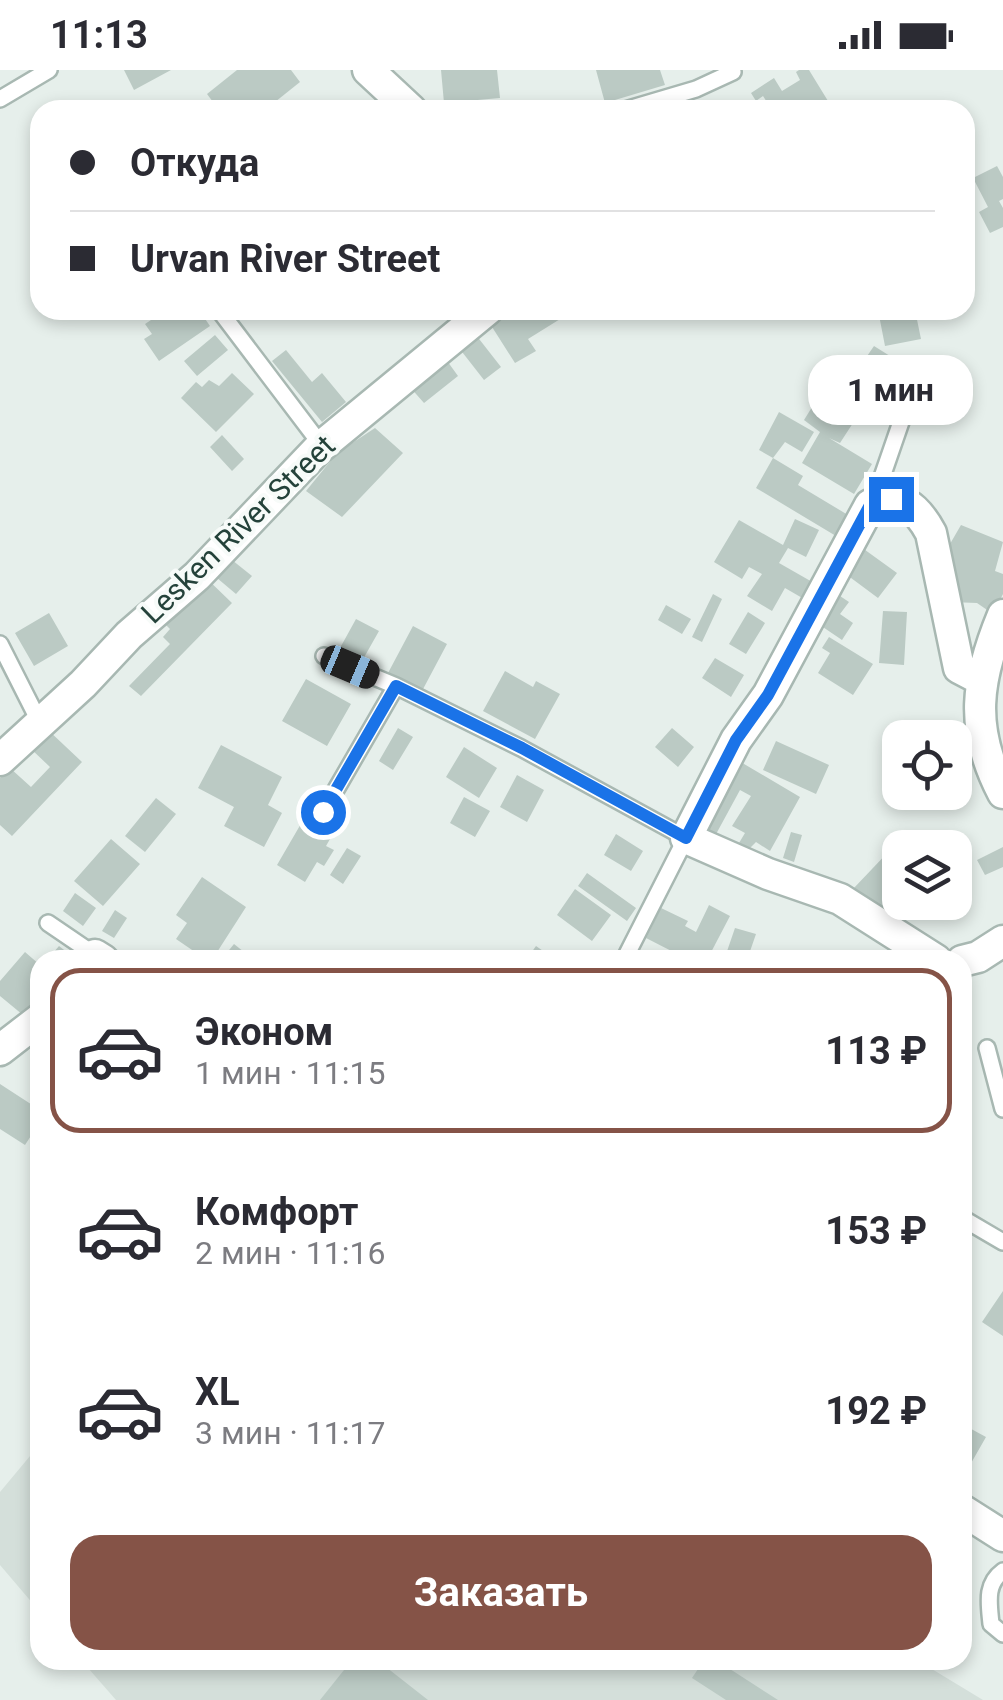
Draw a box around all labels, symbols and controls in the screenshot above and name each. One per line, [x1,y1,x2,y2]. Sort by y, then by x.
text: 11:13 [50,13,148,57]
text: Откуда [130,141,259,185]
text: Urvan River Street [130,237,440,281]
callout: 1 мин [808,354,974,424]
text: 1 мин [847,371,934,409]
street label: Lesken River Street [134,428,342,630]
route end [869,477,914,522]
car [317,641,383,693]
map controls [882,720,972,920]
button: locate [882,720,972,810]
route start [301,790,346,835]
button: layers [882,830,972,920]
icon: car [75,1006,165,1096]
text: Эконом [195,1010,333,1054]
text: 113 ₽ [825,1029,927,1073]
text: 1 мин · 11:15 [195,1054,386,1092]
icon: car [75,1186,165,1276]
text: Комфорт [195,1190,358,1234]
text: 153 ₽ [825,1209,927,1253]
text: 2 мин · 11:16 [195,1234,386,1272]
icon: car [75,1366,165,1456]
text: XL [195,1370,240,1414]
text: 192 ₽ [825,1389,927,1433]
text: 3 мин · 11:17 [195,1414,386,1452]
button: Заказать [70,1535,932,1650]

